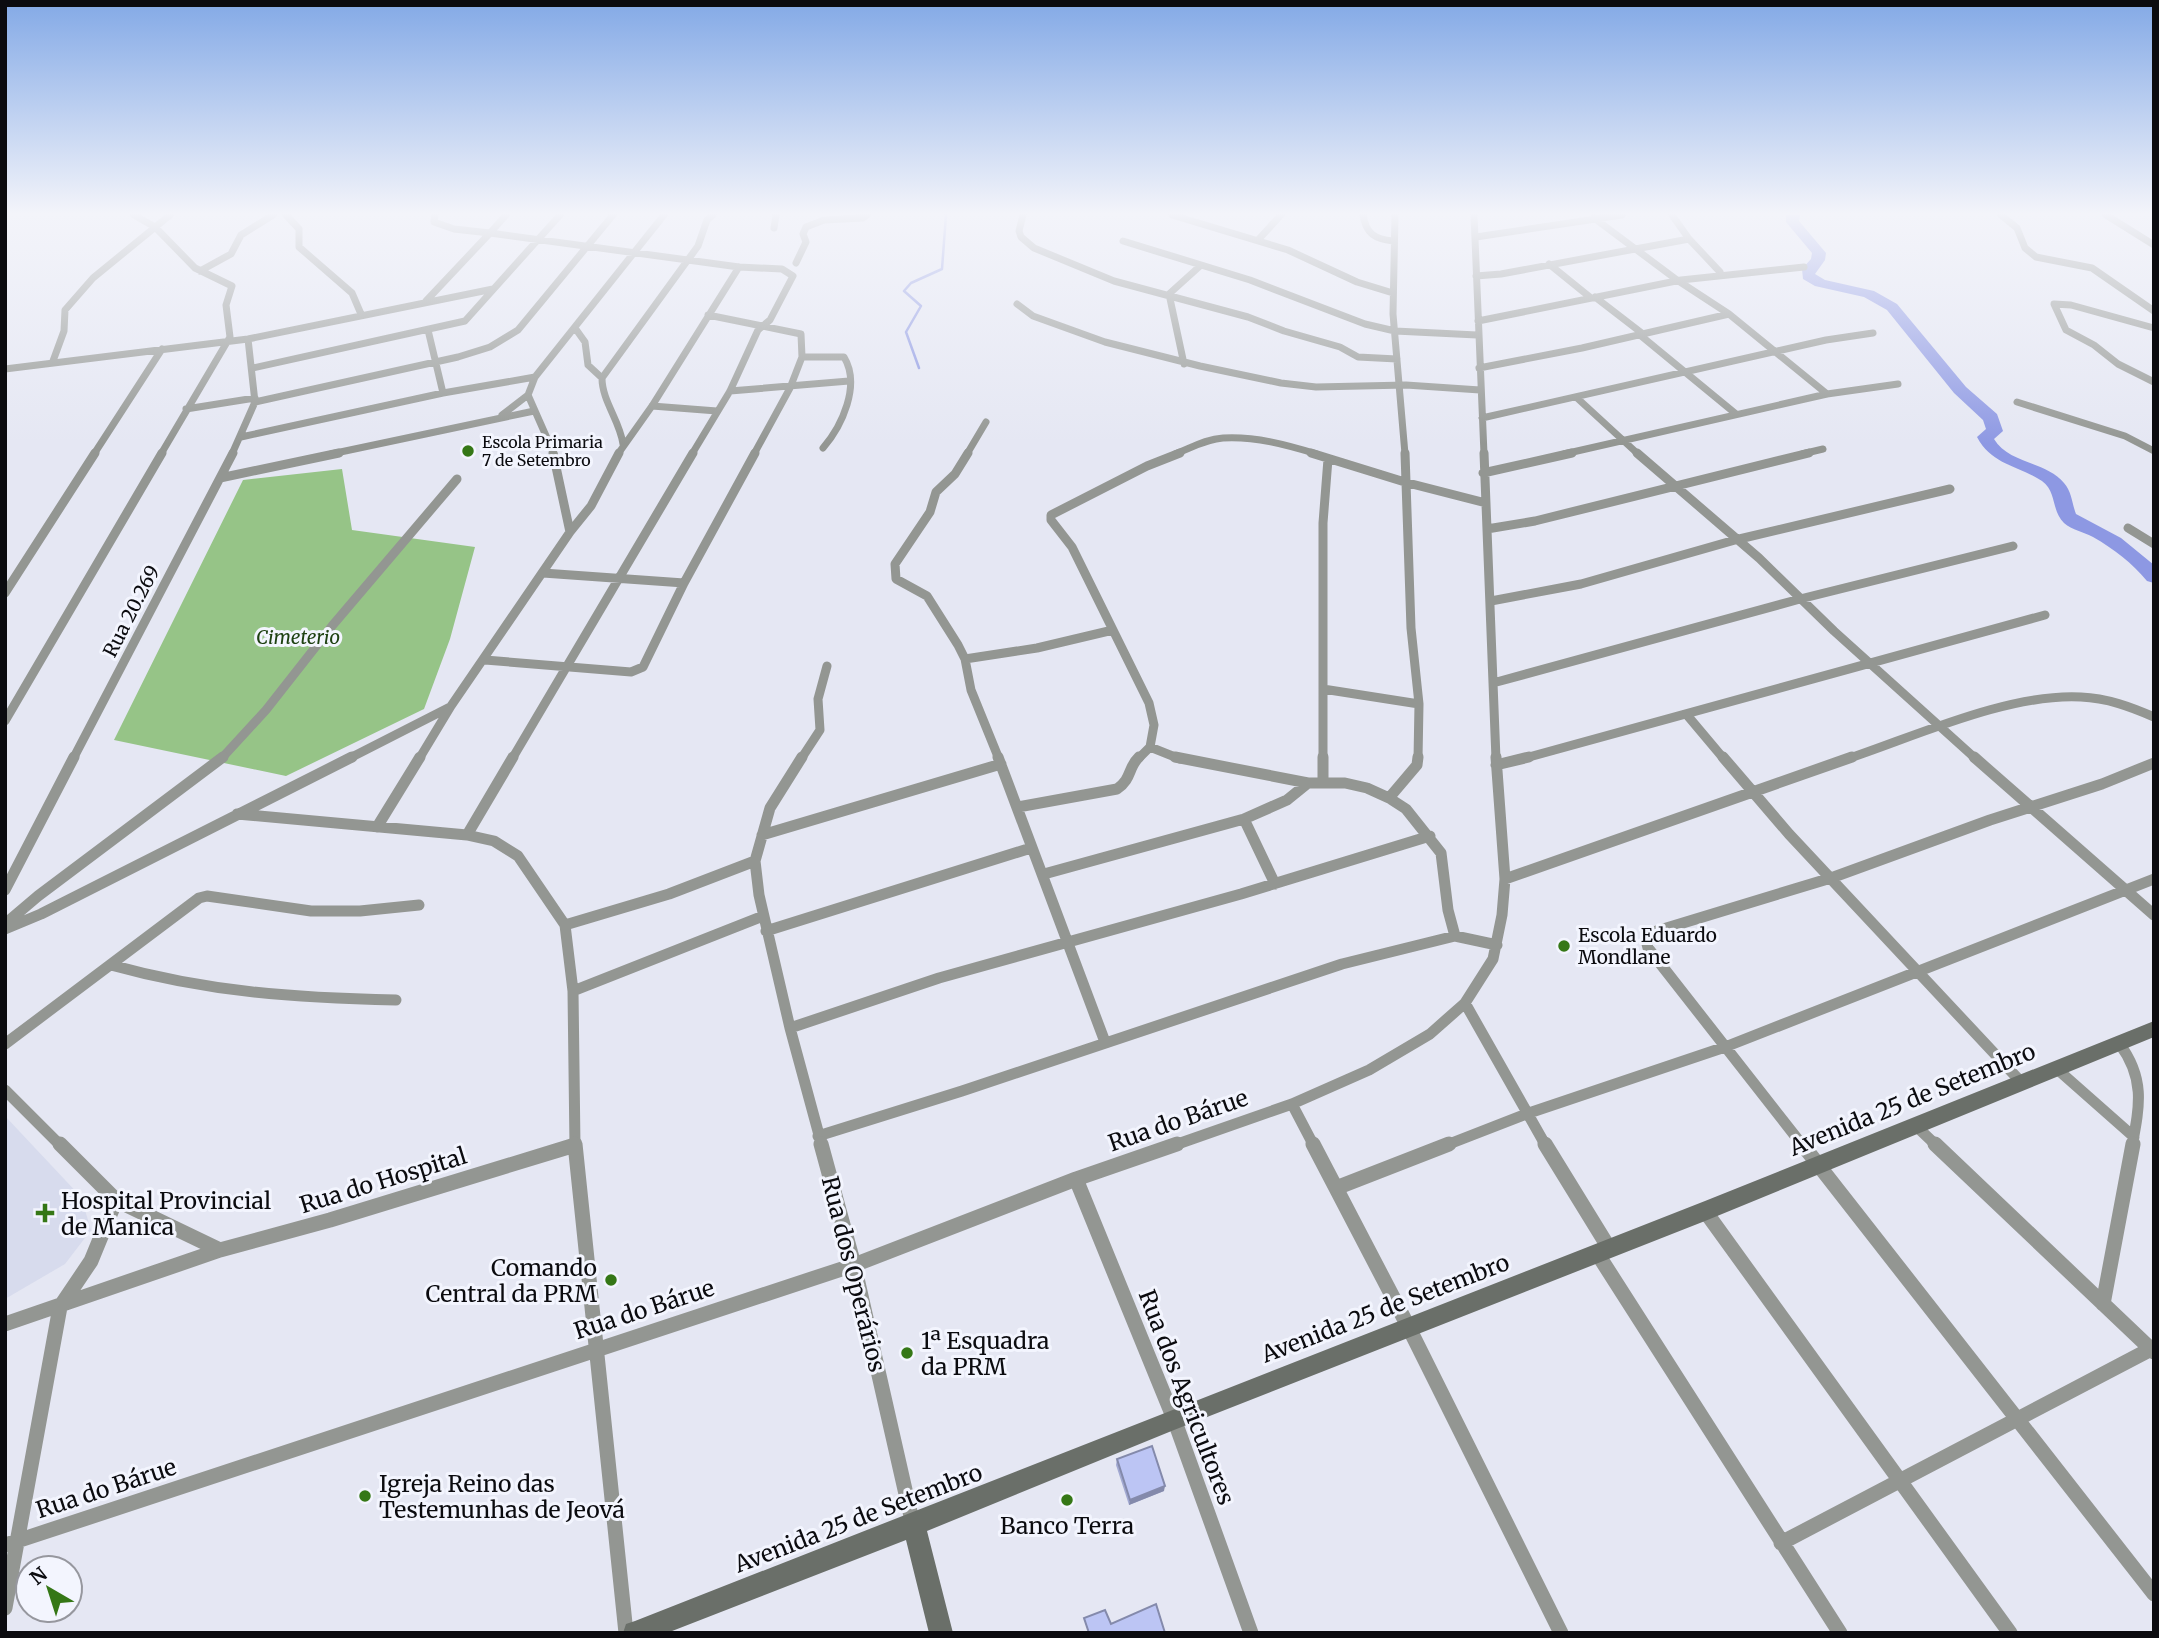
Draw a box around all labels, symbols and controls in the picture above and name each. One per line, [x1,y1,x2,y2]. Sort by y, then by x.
place label: Escola Primaria 7 de Setembro [482,432,603,470]
marker: Escola Primaria 7 de Setembro [460,443,476,459]
street label: Rua 20.269 [98,561,164,661]
park label: Cimeterio [256,625,340,649]
place label: Escola Eduardo Mondlane [1578,923,1717,969]
marker: Escola Eduardo Mondlane [1556,938,1572,954]
street label: Avenida 25 de Setembro [1784,1036,2039,1162]
street label: Rua do Bárue [1104,1083,1252,1157]
street label: Rua do Hospital [296,1141,470,1219]
street label: Rua dos Operários [816,1173,892,1375]
place label: Hospital Provincial de Manica [61,1186,271,1241]
marker: Hospital Provincial de Manica [35,1203,55,1223]
street label: Avenida 25 de Setembro [1256,1247,1513,1369]
place label: Comando Central da PRM [426,1253,597,1308]
marker: Comando Central da PRM [603,1272,619,1288]
street label: Rua do Bárue [570,1273,718,1345]
street label: Rua dos Agricultores [1133,1285,1241,1509]
place label: 1ª Esquadra da PRM [921,1326,1049,1381]
marker: 1ª Esquadra da PRM [899,1345,915,1361]
street label: Rua do Bárue [32,1452,180,1524]
street label: Avenida 25 de Setembro [729,1457,986,1579]
place label: Igreja Reino das Testemunhas de Jeová [379,1469,625,1524]
marker: Igreja Reino das Testemunhas de Jeová [357,1488,373,1504]
marker: Banco Terra [1059,1492,1075,1508]
place label: Banco Terra [1000,1511,1134,1540]
north arrow [14,1554,84,1624]
text: N [25,1562,52,1590]

